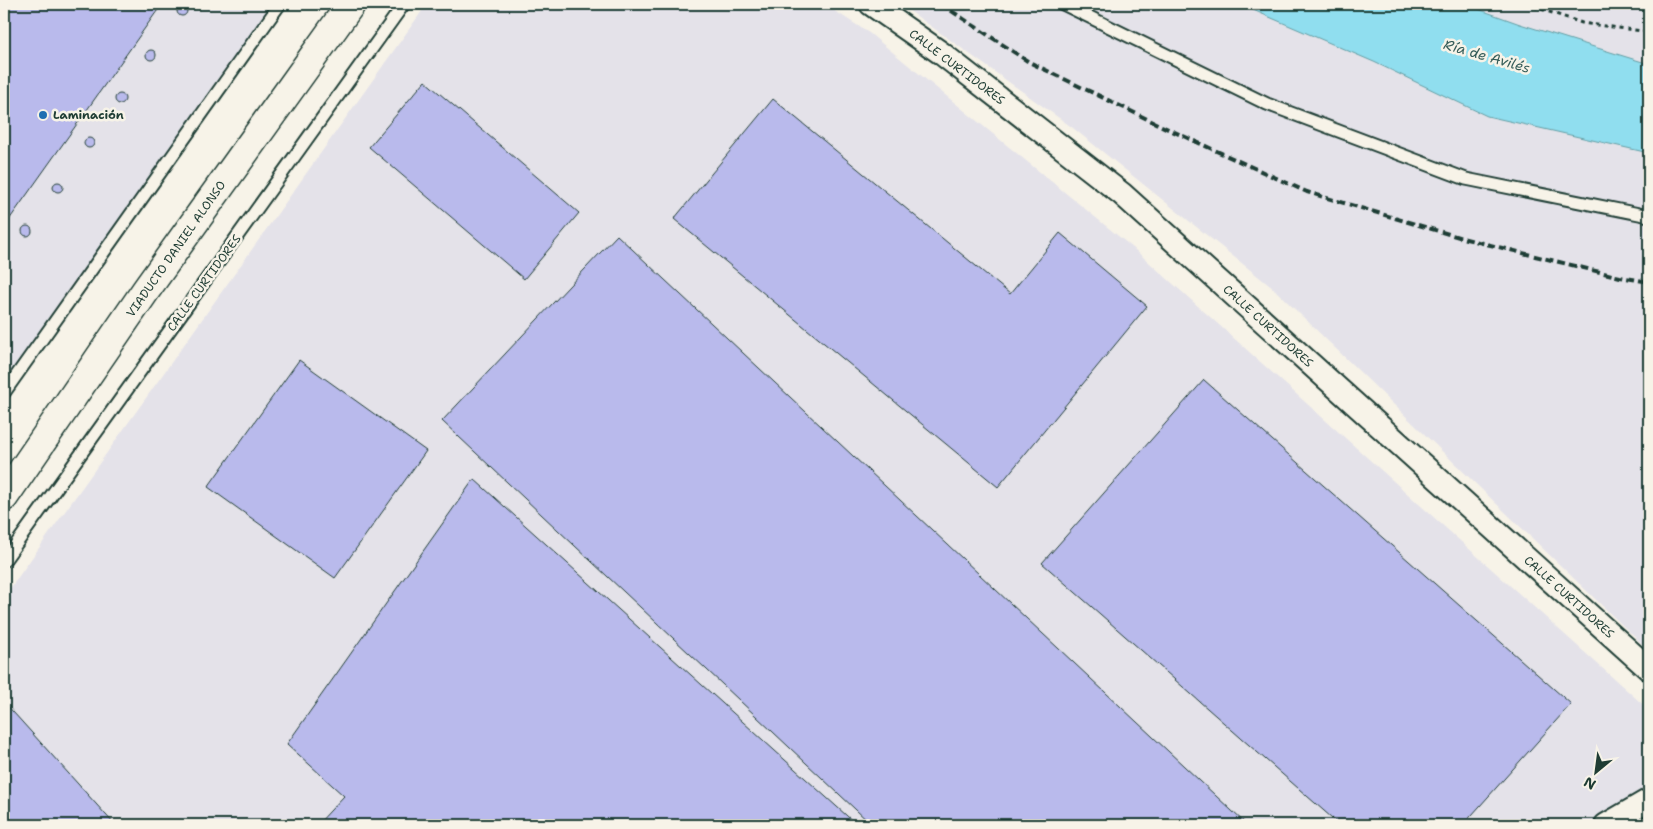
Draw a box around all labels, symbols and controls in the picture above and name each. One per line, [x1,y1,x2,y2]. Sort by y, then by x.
street label: CALLE CURTIDORES [906,26,1008,108]
water label: Ría de Avilés [1442,35,1532,77]
place label: Laminación [53,107,124,123]
marker: Laminación [37,109,49,121]
street label: VIADUCTO DANIEL ALONSO [123,178,229,320]
street label: CALLE CURTIDORES [163,231,245,335]
street label: CALLE CURTIDORES [1220,281,1317,371]
street label: CALLE CURTIDORES [1521,552,1618,642]
north arrow [1570,746,1620,796]
text: N [1580,773,1599,794]

